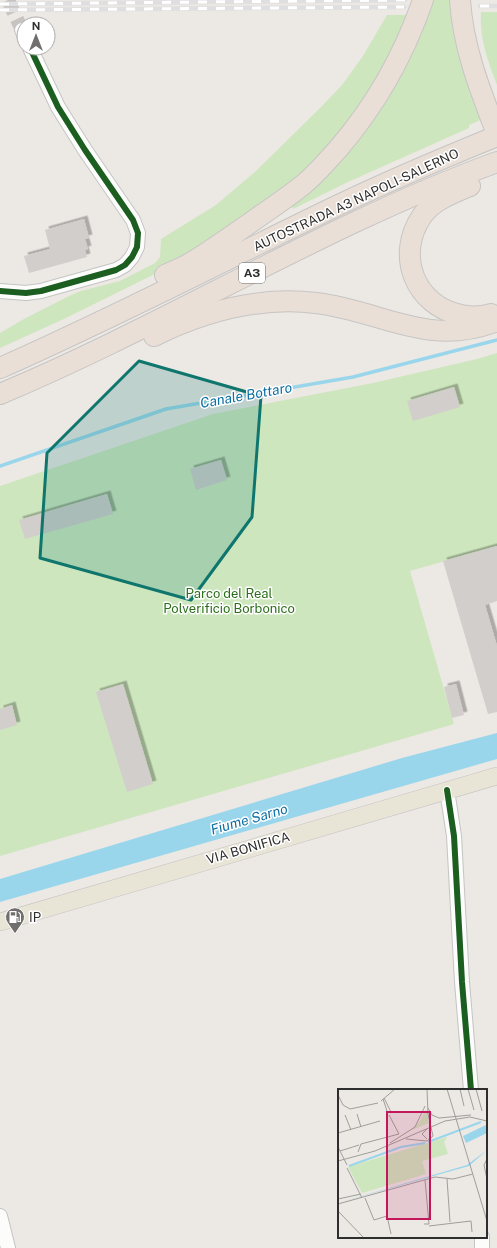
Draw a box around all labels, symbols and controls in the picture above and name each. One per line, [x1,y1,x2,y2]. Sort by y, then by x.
north arrow [16,16,56,56]
text: N [32,20,40,32]
street label: AUTOSTRADA A3 NAPOLI-SALERNO [251,146,461,254]
road number: A3 [239,263,265,283]
water label: Canale Bottaro [199,379,294,411]
park label: Parco del Real Polverificio Borbonico [163,586,295,616]
water label: Fiume Sarno [209,800,290,838]
street label: VIA BONIFICA [205,829,291,867]
fuel station icon: IP [4,906,26,934]
place label: IP [29,910,41,925]
inset map [338,1089,487,1238]

